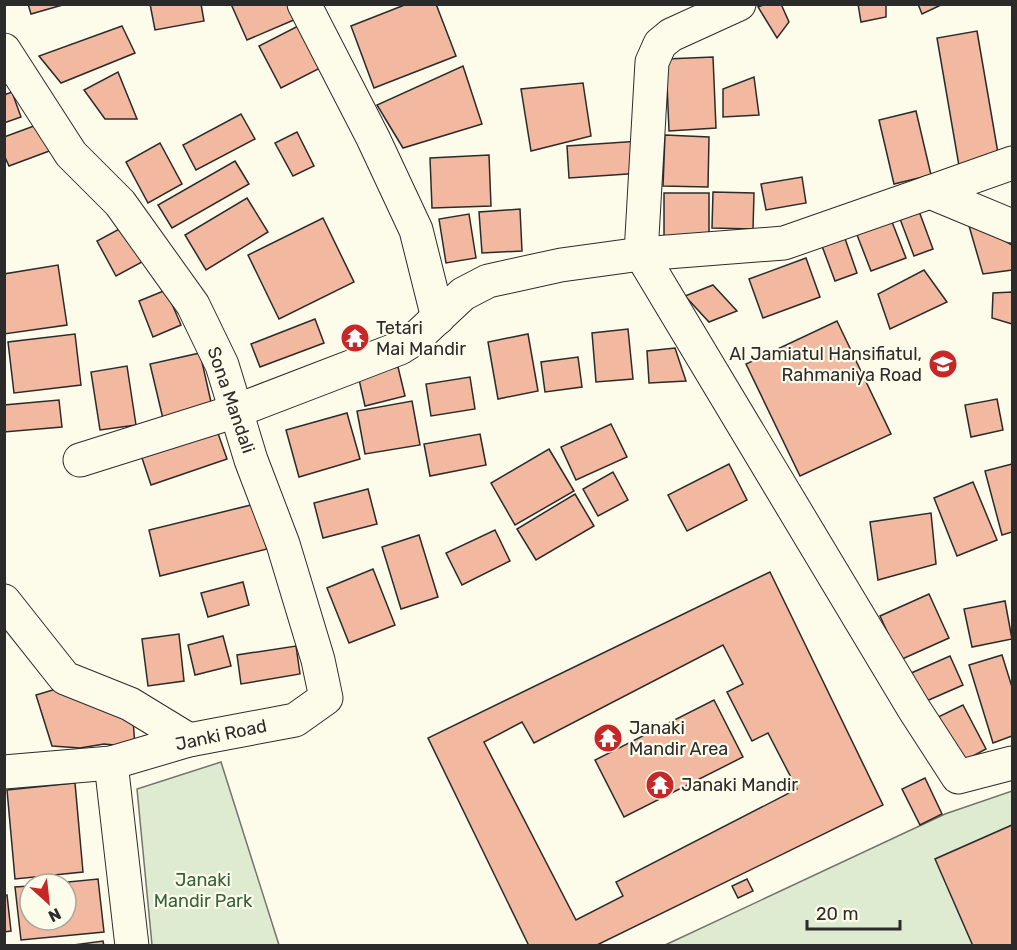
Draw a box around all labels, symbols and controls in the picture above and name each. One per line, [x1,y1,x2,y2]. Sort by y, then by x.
place label: Tetari Mai Mandir [376,317,466,360]
temple icon: Tetari Mai Mandir [339,322,371,354]
place label: Al Jamiatul Hansifiatul, Rahmaniya Road [729,343,922,386]
street label: Sona Mandali [202,344,260,456]
school or university icon: Al Jamiatul Hansifiatul, Rahmaniya Road [927,348,959,380]
street label: Janki Road [173,715,269,755]
place label: Janaki Mandir Area [629,717,728,760]
temple icon: Janaki Mandir Area [592,722,624,754]
temple icon: Janaki Mandir [644,769,676,801]
place label: Janaki Mandir [681,774,798,796]
park label: Janaki Mandir Park [154,869,253,912]
north arrow [18,872,78,932]
scale bar [807,893,900,931]
text: 20 m [816,903,858,925]
text: N [45,904,64,926]

